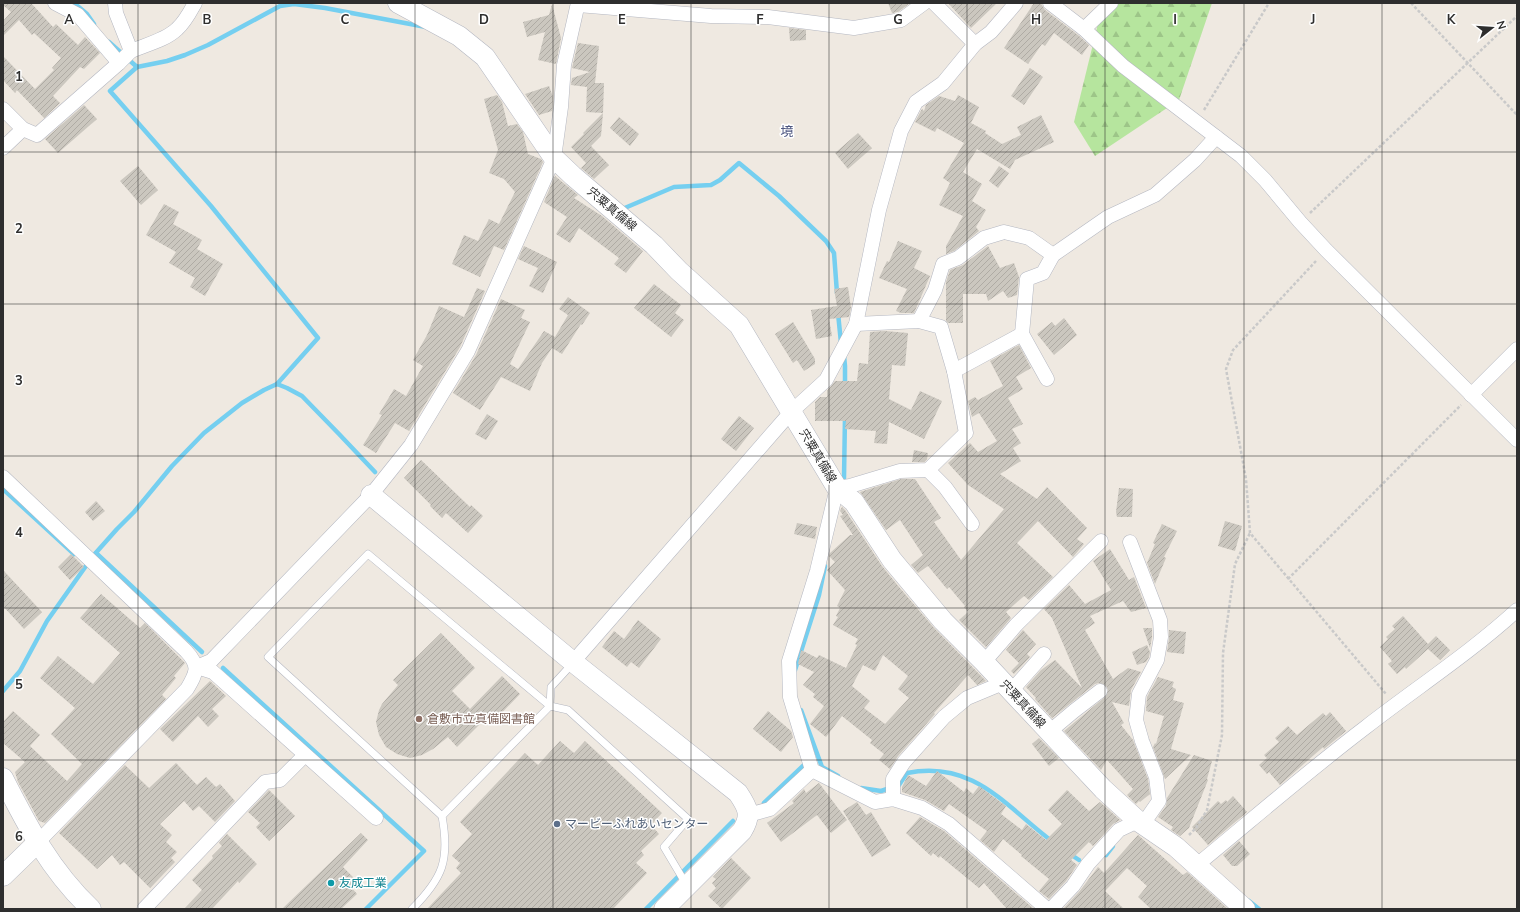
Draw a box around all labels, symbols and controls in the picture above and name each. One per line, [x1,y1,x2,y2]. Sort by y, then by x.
north arrow [1472,8,1512,48]
text: A [64,11,74,29]
text: B [203,11,212,29]
text: C [341,11,350,29]
text: D [479,11,489,29]
text: E [618,11,626,29]
text: F [756,11,764,29]
text: G [893,11,903,29]
text: H [1031,11,1041,29]
text: I [1173,11,1177,29]
text: J [1310,11,1315,29]
text: K [1447,11,1456,29]
text: N [1493,19,1509,31]
text: 1 [15,68,23,86]
district label: 境 [780,123,794,141]
street label: 宍粟真備線 [584,184,640,234]
text: 2 [15,220,23,238]
text: 3 [15,372,23,390]
street label: 宍粟真備線 [796,426,840,486]
text: 4 [15,524,23,542]
text: 5 [15,676,23,694]
street label: 宍粟真備線 [997,677,1049,731]
place label: 倉敷市立真備図書館 [427,711,535,727]
marker: 倉敷市立真備図書館 [414,714,424,724]
place label: マービーふれあいセンター [565,816,709,832]
marker: マービーふれあいセンター [552,819,562,829]
text: 6 [15,828,23,846]
place label: 友成工業 [339,875,387,891]
marker: 友成工業 [326,878,336,888]

